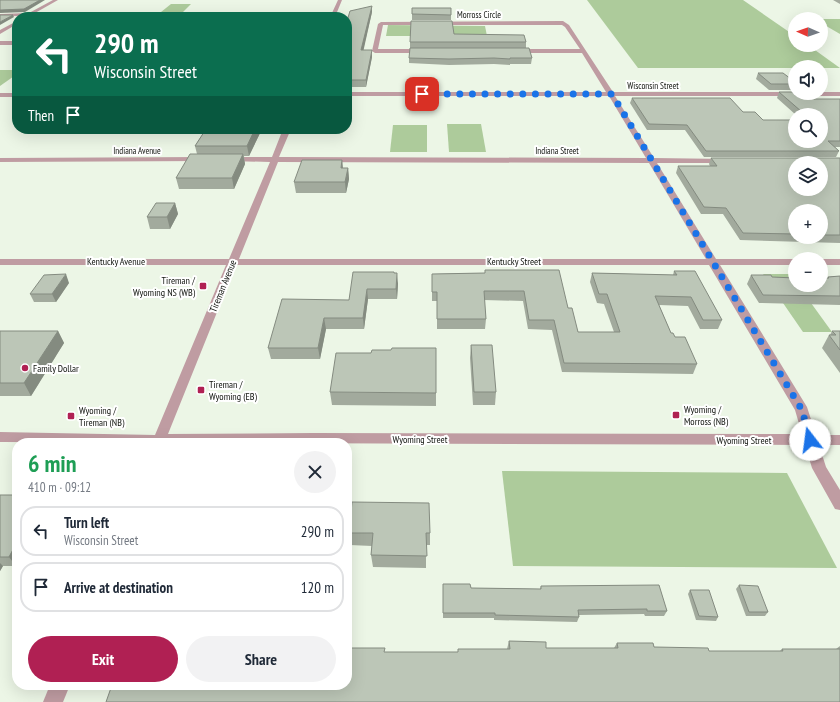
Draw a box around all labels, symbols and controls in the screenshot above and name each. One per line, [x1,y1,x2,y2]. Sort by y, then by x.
street label: Morross Circle [457,9,501,20]
north arrow [788,12,828,52]
map controls [788,12,828,292]
text: 290 m [94,24,158,61]
icon: left [28,28,80,80]
text: Wisconsin Street [94,60,197,83]
button: sound [788,60,828,100]
pin [405,77,439,111]
street label: Wisconsin Street [627,80,679,91]
icon: arrive [411,83,433,105]
icon: arrive [62,104,84,126]
text: Then [28,106,54,125]
button: search [788,108,828,148]
street label: Indiana Avenue [113,145,161,156]
street label: Indiana Street [535,145,579,156]
button: layers [788,156,828,196]
button: + [788,204,828,244]
button: − [788,252,828,292]
street label: Kentucky Avenue [87,255,145,268]
street label: Kentucky Street [487,255,541,268]
street label: Tireman Avenue [207,258,239,314]
place label: Tireman / Wyoming NS (WB) [133,274,196,299]
marker: Tireman / Wyoming NS (WB) [198,281,208,291]
place label: Family Dollar [33,362,79,375]
marker: Family Dollar [20,363,30,373]
place label: Tireman / Wyoming (EB) [209,378,258,403]
marker: Tireman / Wyoming (EB) [196,385,206,395]
place label: Wyoming / Morross (NB) [684,403,729,428]
place label: Wyoming / Tireman (NB) [79,404,125,429]
marker: Wyoming / Morross (NB) [671,410,681,420]
marker: Wyoming / Tireman (NB) [66,411,76,421]
position arrow [789,419,831,461]
street label: Wyoming Street [393,433,448,446]
street label: Wyoming Street [717,434,772,447]
text: 6 min [28,448,76,479]
button: close [294,451,336,493]
text: 410 m · 09:12 [28,479,91,496]
text: Turn left [64,513,109,532]
icon: left [30,520,52,542]
text: 290 m [301,522,334,541]
text: Wisconsin Street [64,532,138,549]
icon: arrive [30,576,52,598]
text: Arrive at destination [64,578,173,597]
text: 120 m [301,578,334,597]
button: Exit [28,636,178,682]
button: Share [186,636,336,682]

